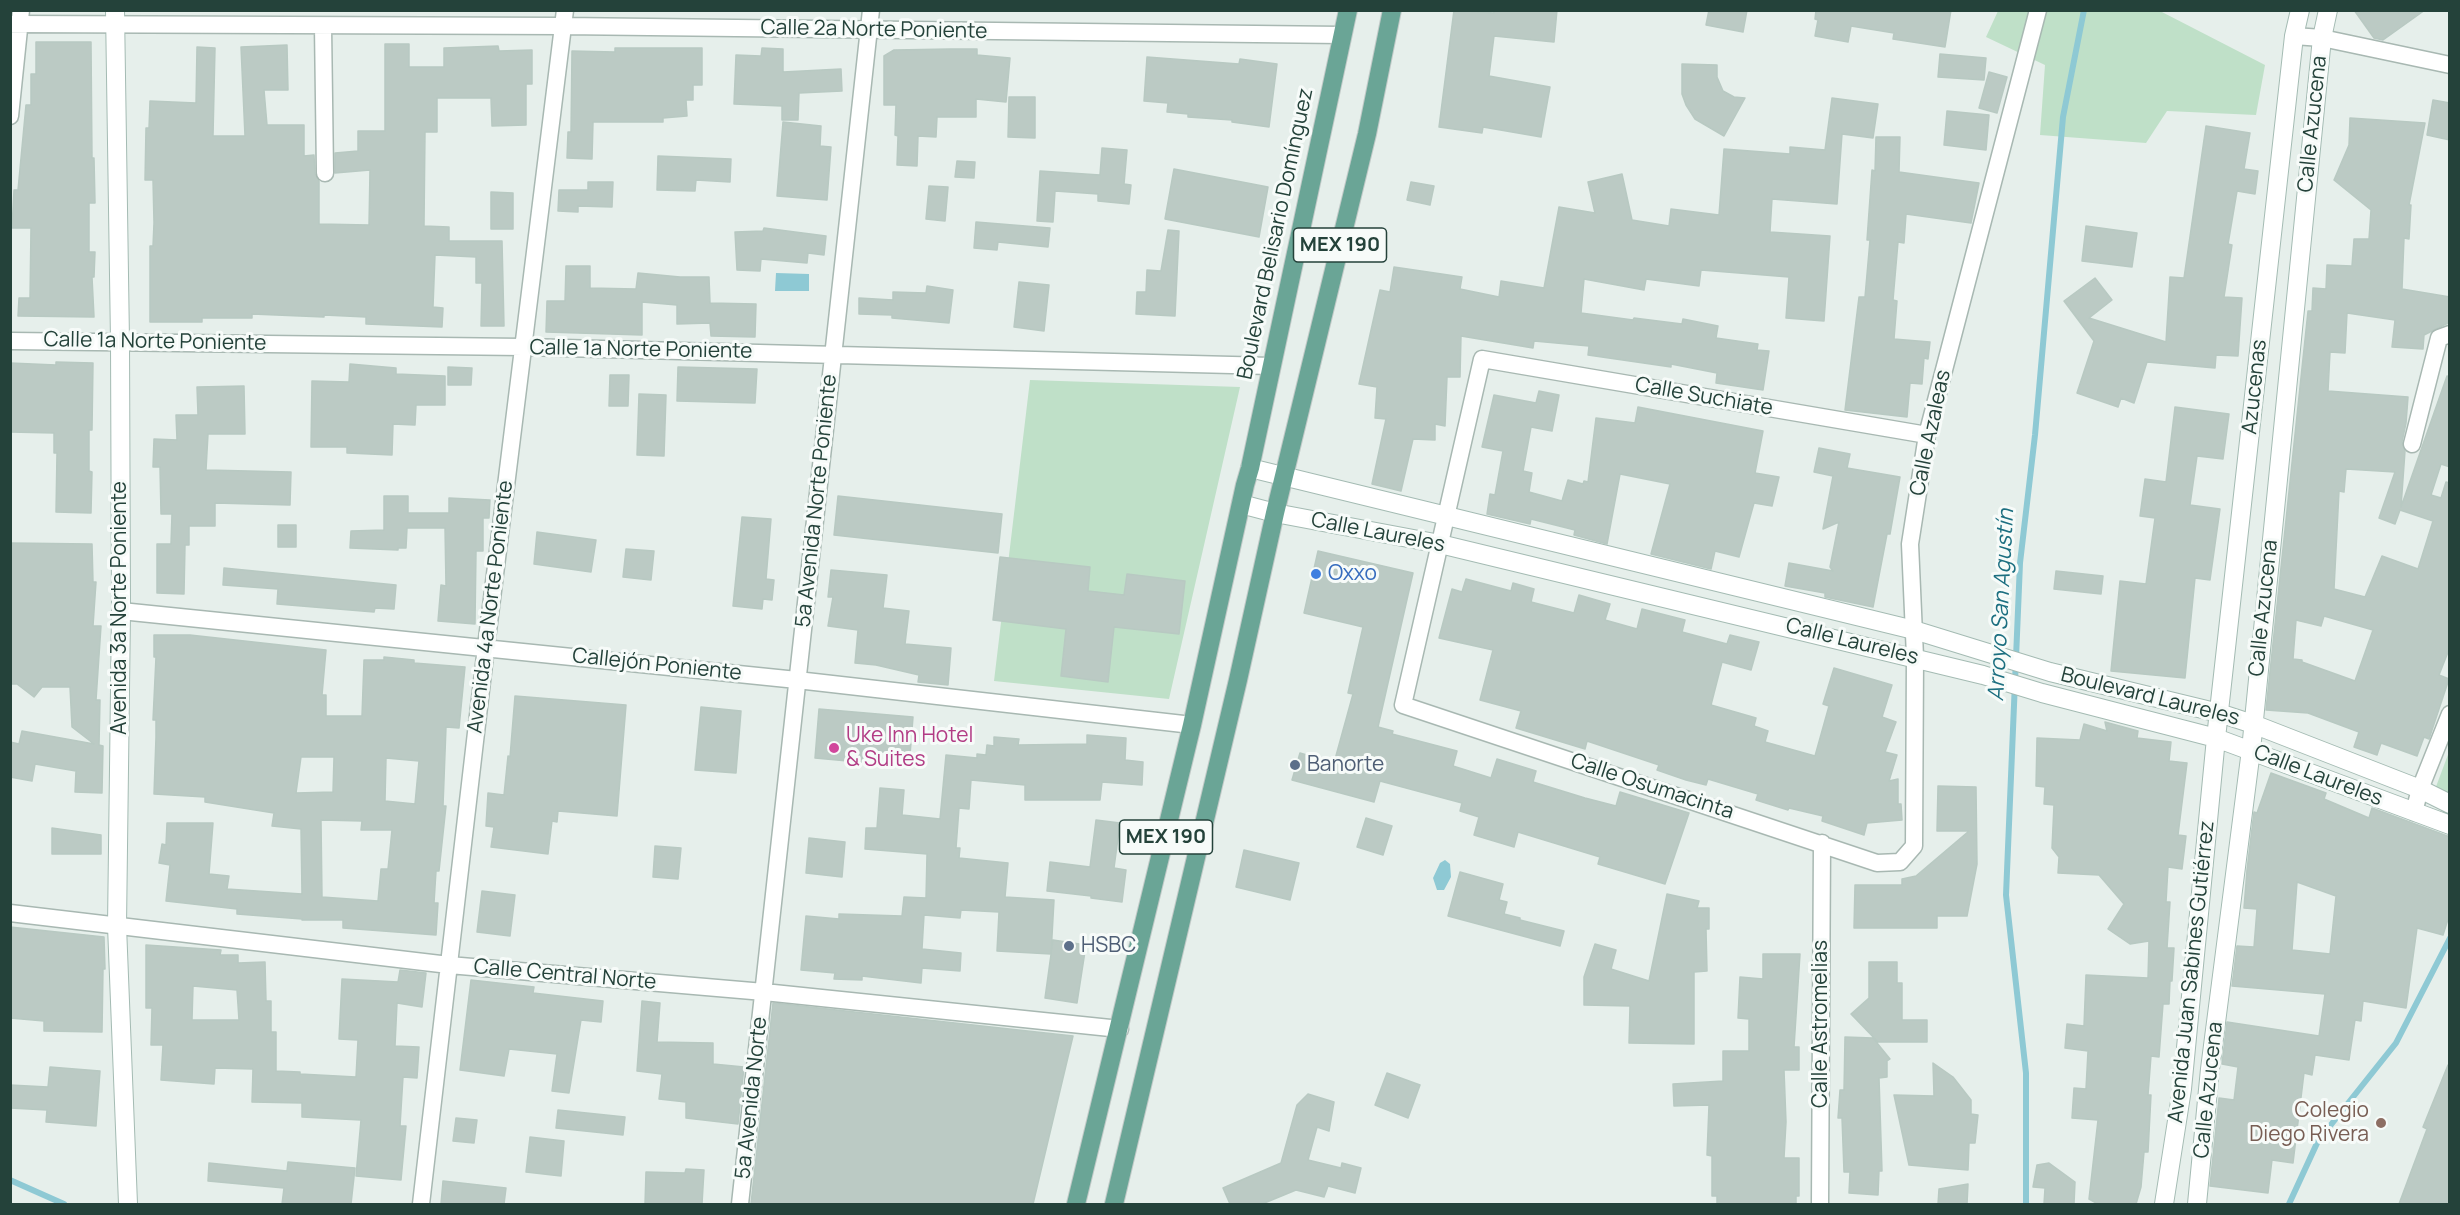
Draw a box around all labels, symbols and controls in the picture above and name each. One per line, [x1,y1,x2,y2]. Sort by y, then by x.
street label: Calle 2a Norte Poniente [760,15,988,45]
street label: Calle Azucena [2293,54,2333,194]
street label: Boulevard Belisario Domínguez [1233,86,1319,382]
road number: MEX 190 [1294,228,1386,262]
street label: Calle 1a Norte Poniente [43,327,267,357]
street label: Calle 1a Norte Poniente [529,335,753,365]
street label: Azucenas [2237,338,2273,436]
street label: Calle Azaleas [1905,368,1957,498]
street label: Calle Suchiate [1633,372,1775,422]
street label: 5a Avenida Norte Poniente [791,373,843,629]
street label: Avenida 4a Norte Poniente [463,479,519,735]
street label: Avenida 3a Norte Poniente [107,481,133,735]
street label: Calle Laureles [1309,508,1447,558]
water label: Arroyo San Agustín [1984,508,2020,702]
street label: Calle Azucena [2244,538,2284,678]
place label: Oxxo [1328,561,1377,587]
marker: Oxxo [1309,567,1323,581]
street label: Calle Laureles [1783,613,1921,671]
street label: Callejón Poniente [571,644,743,686]
street label: Boulevard Laureles [2058,663,2242,731]
place label: Uke Inn Hotel & Suites [846,723,973,773]
street label: Calle Laureles [2250,740,2386,812]
marker: Uke Inn Hotel & Suites [827,741,841,755]
street label: Calle Osumacinta [1567,749,1737,825]
place label: Banorte [1307,752,1384,778]
marker: Banorte [1288,758,1302,772]
road number: MEX 190 [1120,820,1212,854]
street label: Avenida Juan Sabines Gutiérrez [2164,820,2220,1124]
place label: HSBC [1081,933,1136,959]
marker: HSBC [1062,939,1076,953]
street label: Calle Astromelias [1808,940,1834,1108]
street label: Calle Central Norte [473,954,657,996]
street label: 5a Avenida Norte [731,1016,773,1180]
street label: Calle Azucena [2189,1020,2229,1160]
place label: Colegio Diego Rivera [2249,1098,2369,1148]
marker: Colegio Diego Rivera [2374,1116,2388,1130]

